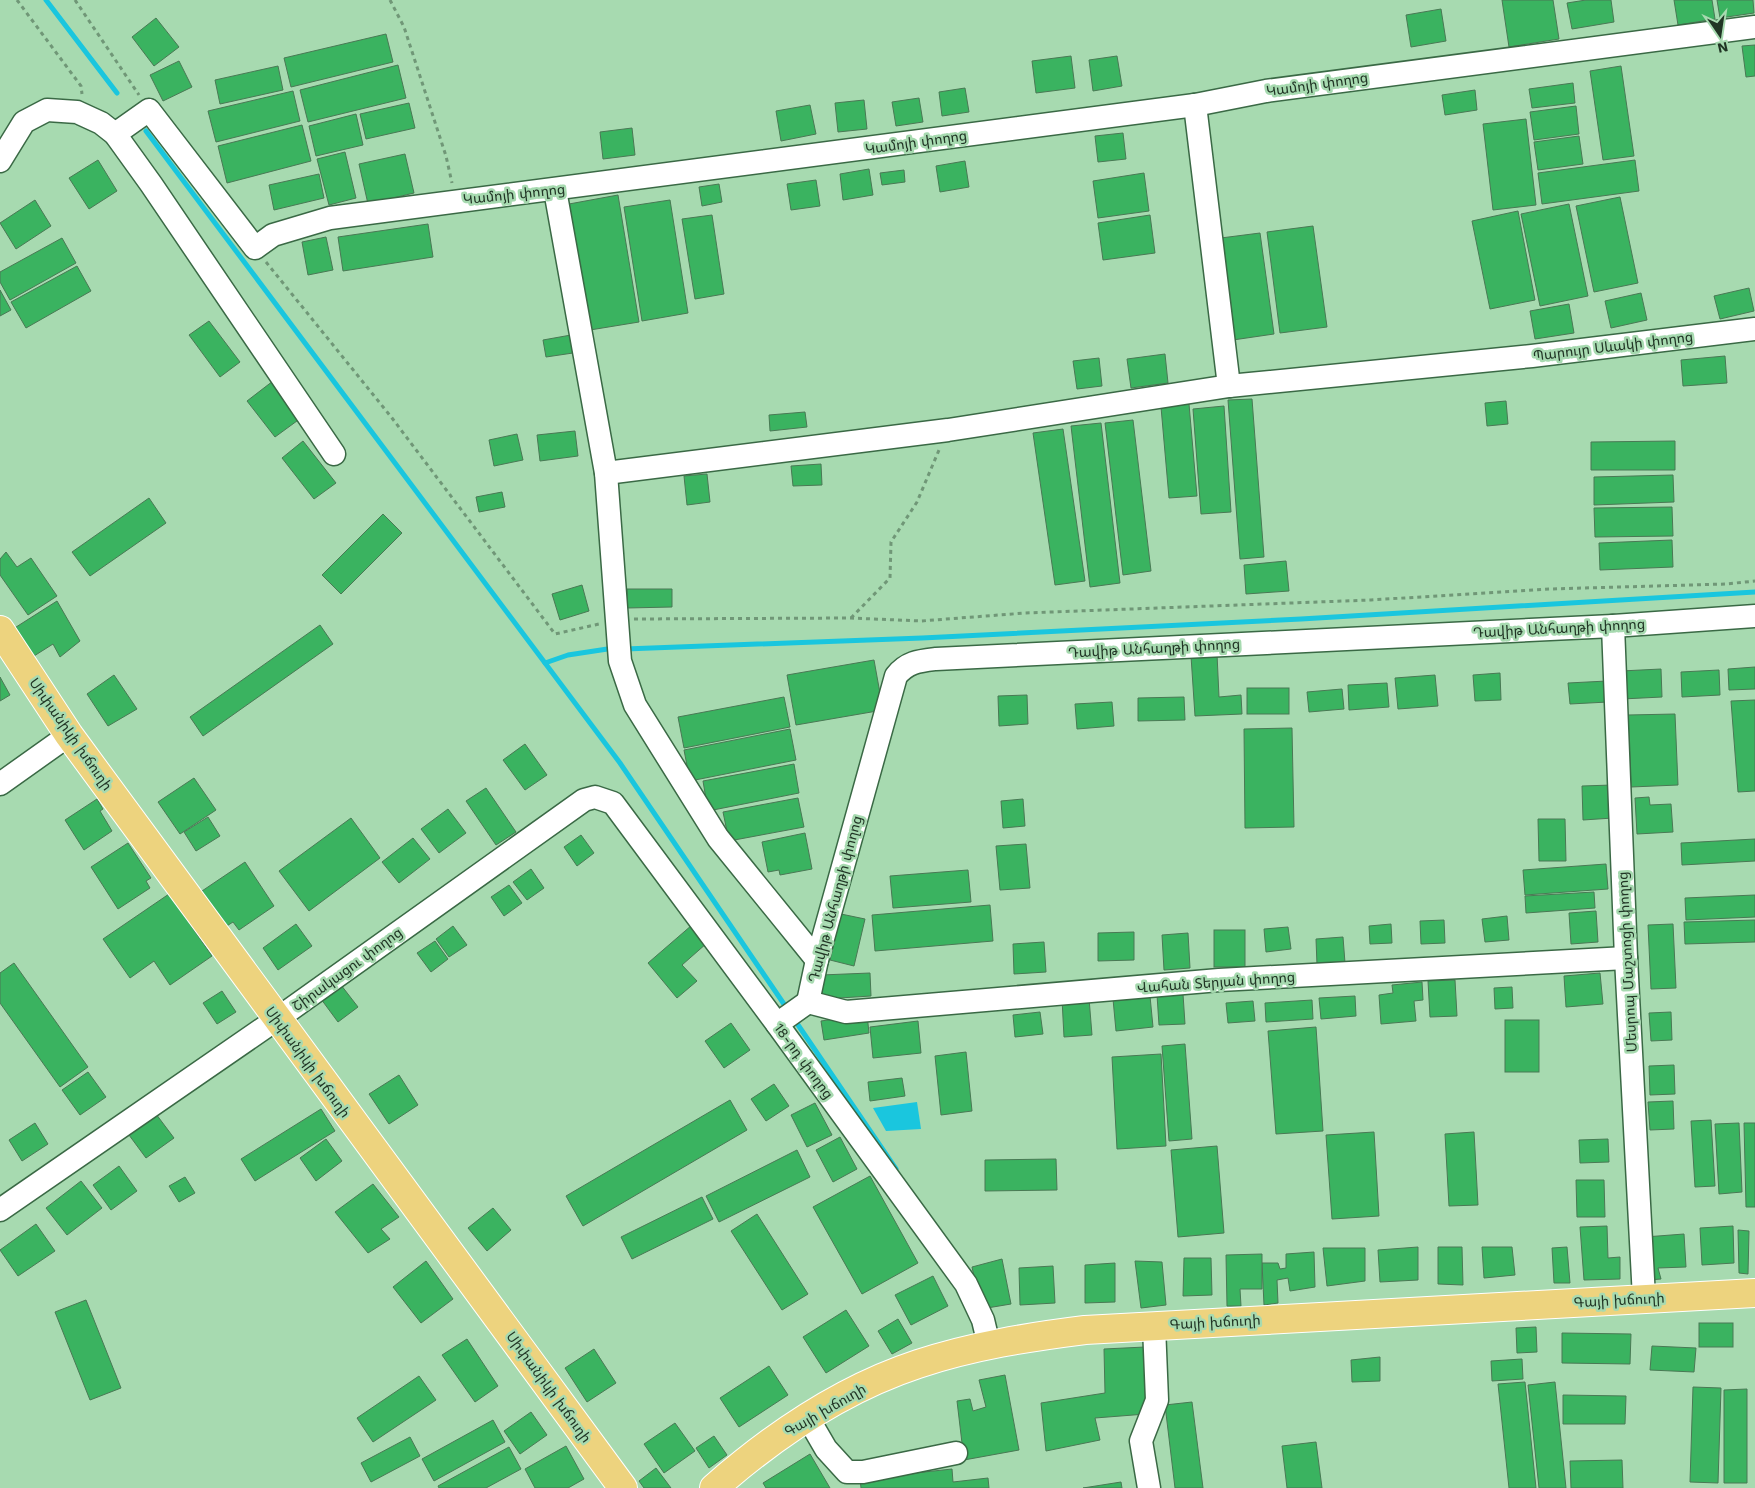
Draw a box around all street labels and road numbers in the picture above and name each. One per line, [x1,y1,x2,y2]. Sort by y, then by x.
street label: Կամոյի փողոց [1265,69,1369,99]
street label: Կամոյի փողոց [864,127,968,157]
street label: Կամոյի փողոց [462,181,566,207]
street label: Պարույր Սևակի փողոց [1532,328,1694,364]
street label: Դավիթ Անհաղթի փողոց [1473,616,1645,640]
street label: Դավիթ Անհաղթի փողոց [1068,636,1240,660]
street label: Սիփանիկի խճուղի [26,675,116,793]
street label: Դավիթ Անհաղթի փողոց [805,814,865,984]
street label: Մեսրոպ Մաշտոցի փողոց [1614,871,1640,1053]
street label: Շիրակացու փողոց [289,924,405,1014]
street label: Վահան Տերյան փողոց [1136,968,1296,996]
street label: Սիփանիկի խճուղի [262,1003,354,1121]
street label: 18-րդ փողոց [771,1020,837,1102]
street label: Գայի խճուղի [1573,1290,1665,1310]
street label: Գայի խճուղի [1169,1312,1261,1332]
street label: Սիփանիկի խճուղի [503,1328,595,1446]
street label: Գայի խճուղի [782,1380,868,1440]

